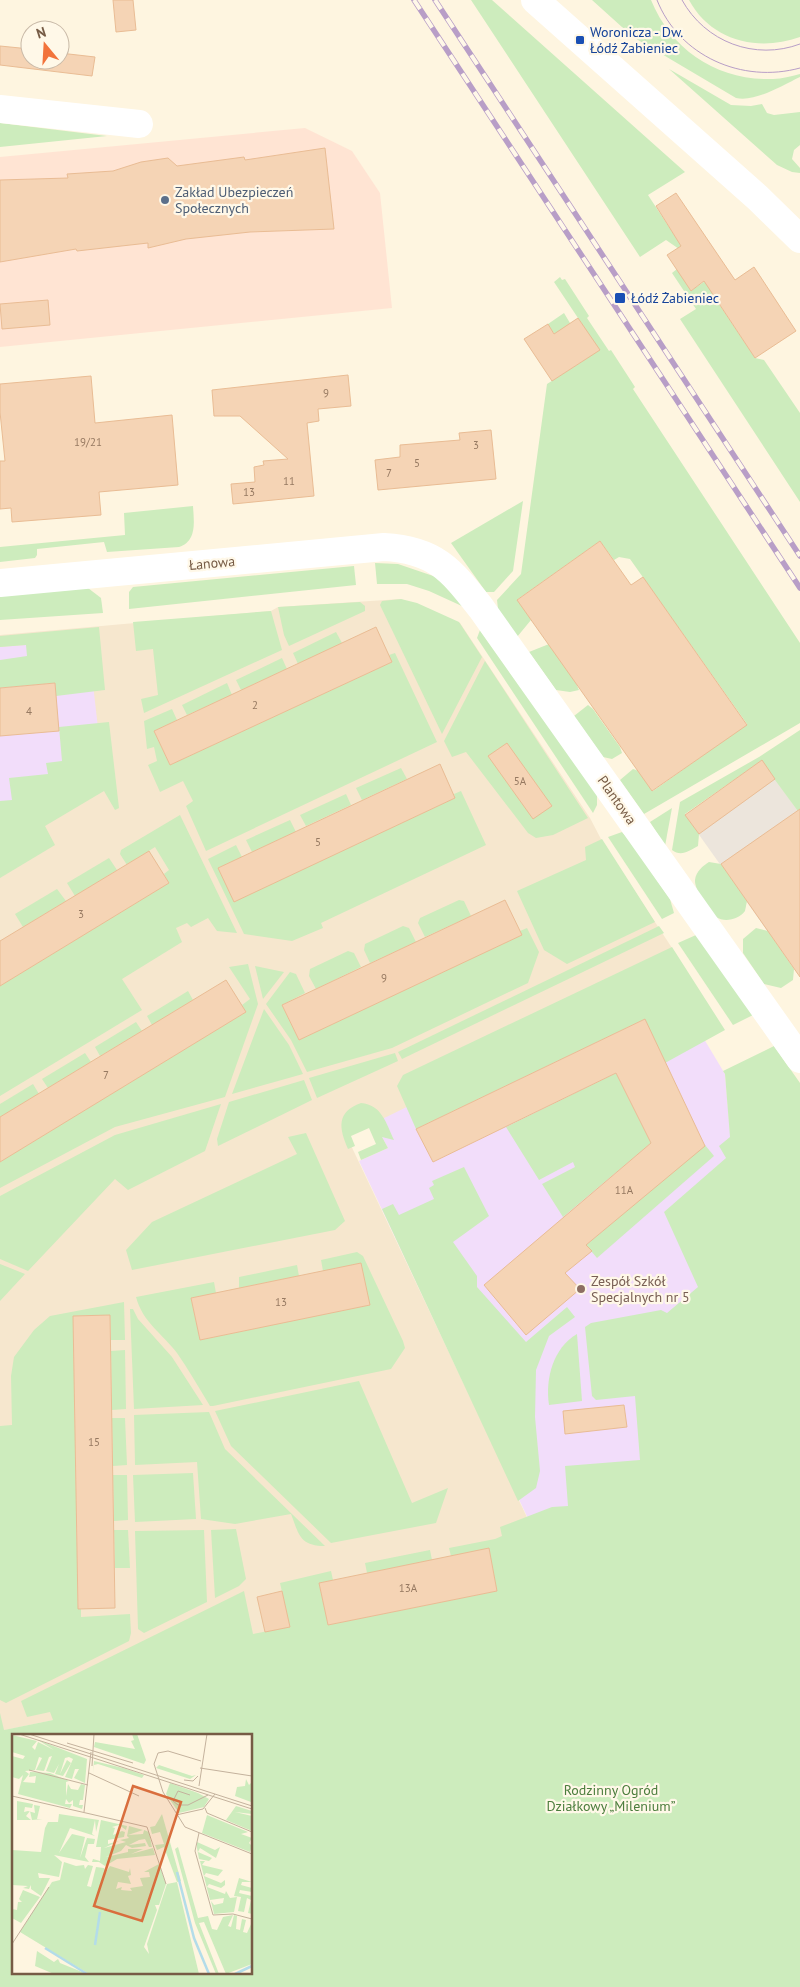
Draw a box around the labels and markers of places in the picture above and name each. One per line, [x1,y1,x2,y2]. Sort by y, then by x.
place label: Woronicza - Dw. Łódź Żabieniec [590,23,683,57]
marker: Woronicza - Dw. Łódź Żabieniec [574,34,586,46]
place label: Zakład Ubezpieczeń Społecznych [175,183,293,217]
marker: Zakład Ubezpieczeń Społecznych [159,194,171,206]
place label: Łódź Żabieniec [631,289,719,307]
marker: Łódź Żabieniec [613,291,627,305]
place label: Zespół Szkół Specjalnych nr 5 [591,1272,690,1306]
marker: Zespół Szkół Specjalnych nr 5 [575,1283,587,1295]

